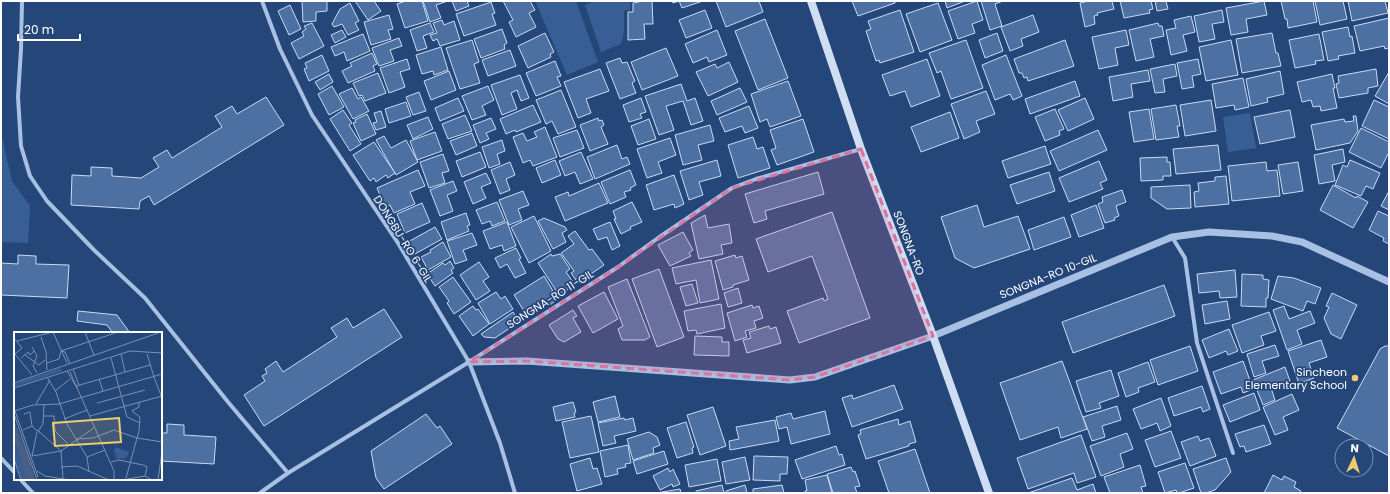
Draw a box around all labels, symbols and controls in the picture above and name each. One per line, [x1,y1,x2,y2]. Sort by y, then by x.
scale bar [18,16,80,42]
text: 20 m [24,21,54,38]
street label: DONGBU-RO 6-GIL [370,192,436,286]
street label: SONGNA-RO [889,208,929,278]
street label: SONGNA-RO 10-GIL [997,249,1099,303]
street label: SONGNA-RO 11-GIL [503,266,597,332]
inset map [14,332,162,480]
place label: Sincheon Elementary School [1245,364,1347,393]
marker: Sincheon Elementary School [1350,373,1360,383]
north arrow [1334,438,1374,478]
text: N [1350,440,1359,456]

